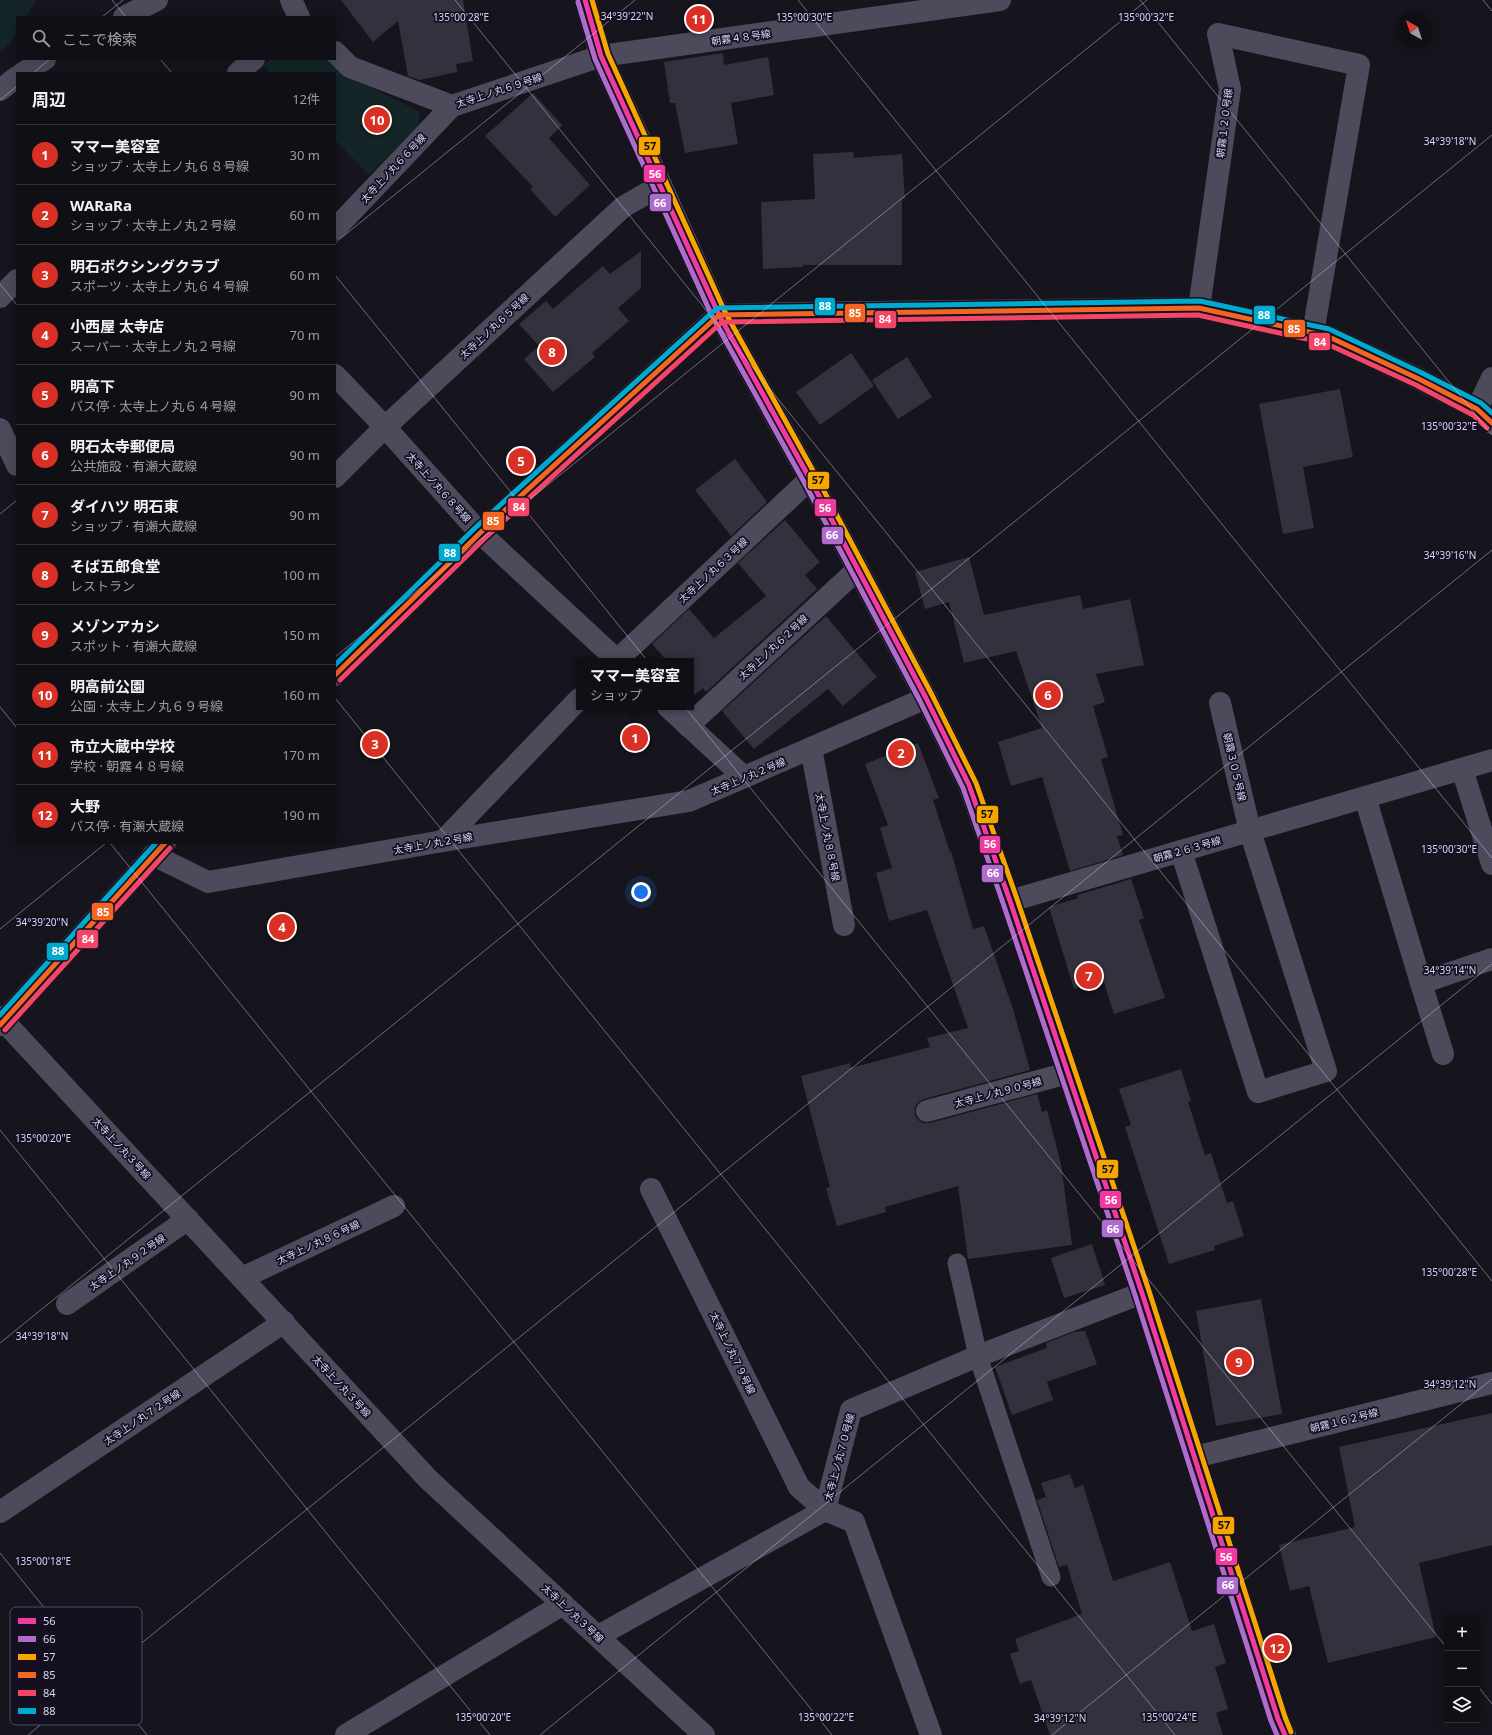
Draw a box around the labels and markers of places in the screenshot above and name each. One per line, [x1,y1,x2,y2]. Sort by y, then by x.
pin: 11 [686,4,712,34]
pin: 10 [364,105,390,135]
pin: 8 [539,337,565,367]
pin: 5 [508,446,534,476]
pin: 6 [1035,680,1061,710]
pin: 1 [622,723,648,753]
pin: 3 [362,729,388,759]
pin: 2 [888,738,914,768]
pin: 4 [269,912,295,942]
pin: 7 [1076,961,1102,991]
pin: 9 [1226,1347,1252,1377]
pin: 12 [1264,1633,1290,1663]

